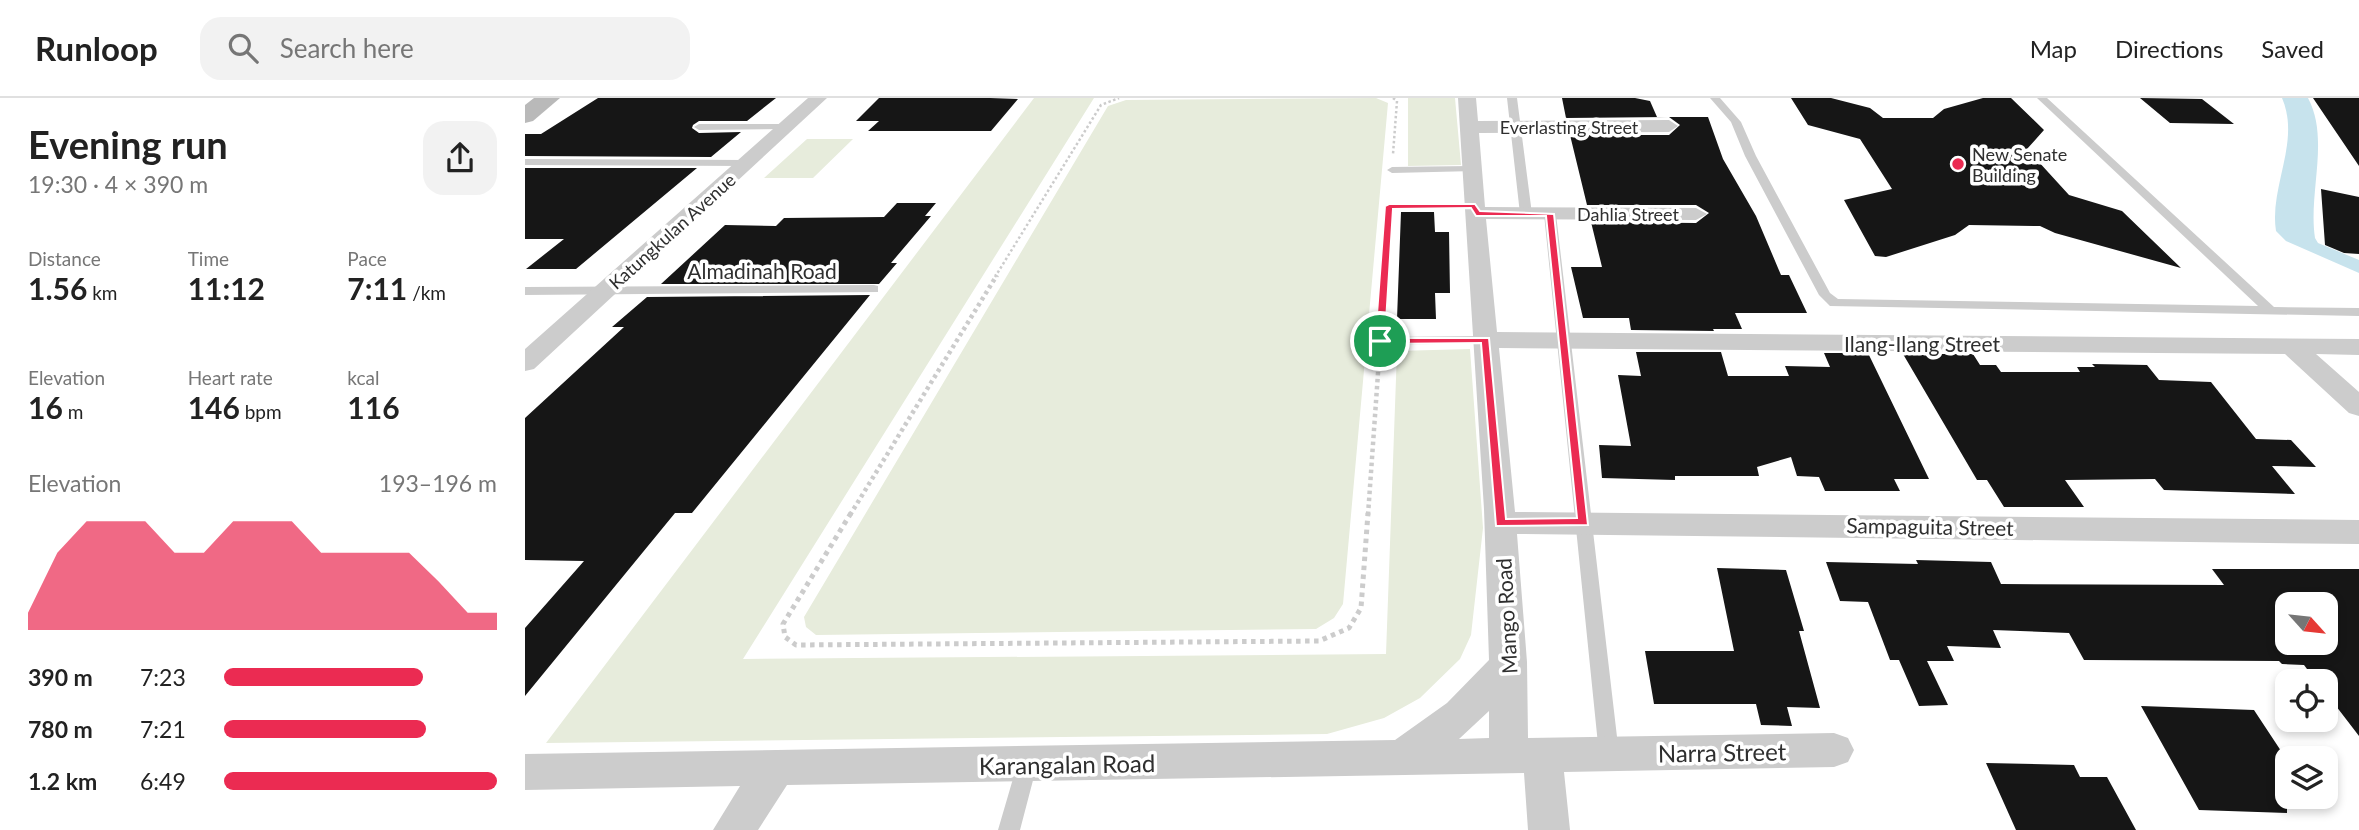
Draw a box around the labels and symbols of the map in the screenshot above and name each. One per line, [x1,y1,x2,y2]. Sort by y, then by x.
street label: Everlasting Street [1500,116,1639,138]
place label: New Senate Building [1972,143,2067,186]
marker: New Senate Building [1950,156,1966,172]
street label: Katungkulan Avenue [604,168,740,294]
street label: Dahlia Street [1577,203,1680,225]
street label: Almadinah Road [687,258,837,283]
pin [1350,311,1410,371]
street label: Ilang-Ilang Street [1844,331,2000,356]
street label: Sampaguita Street [1846,512,2014,540]
street label: Mango Road [1490,557,1522,675]
north arrow [2275,592,2338,654]
street label: Narra Street [1658,736,1787,768]
street label: Karangalan Road [979,748,1155,780]

